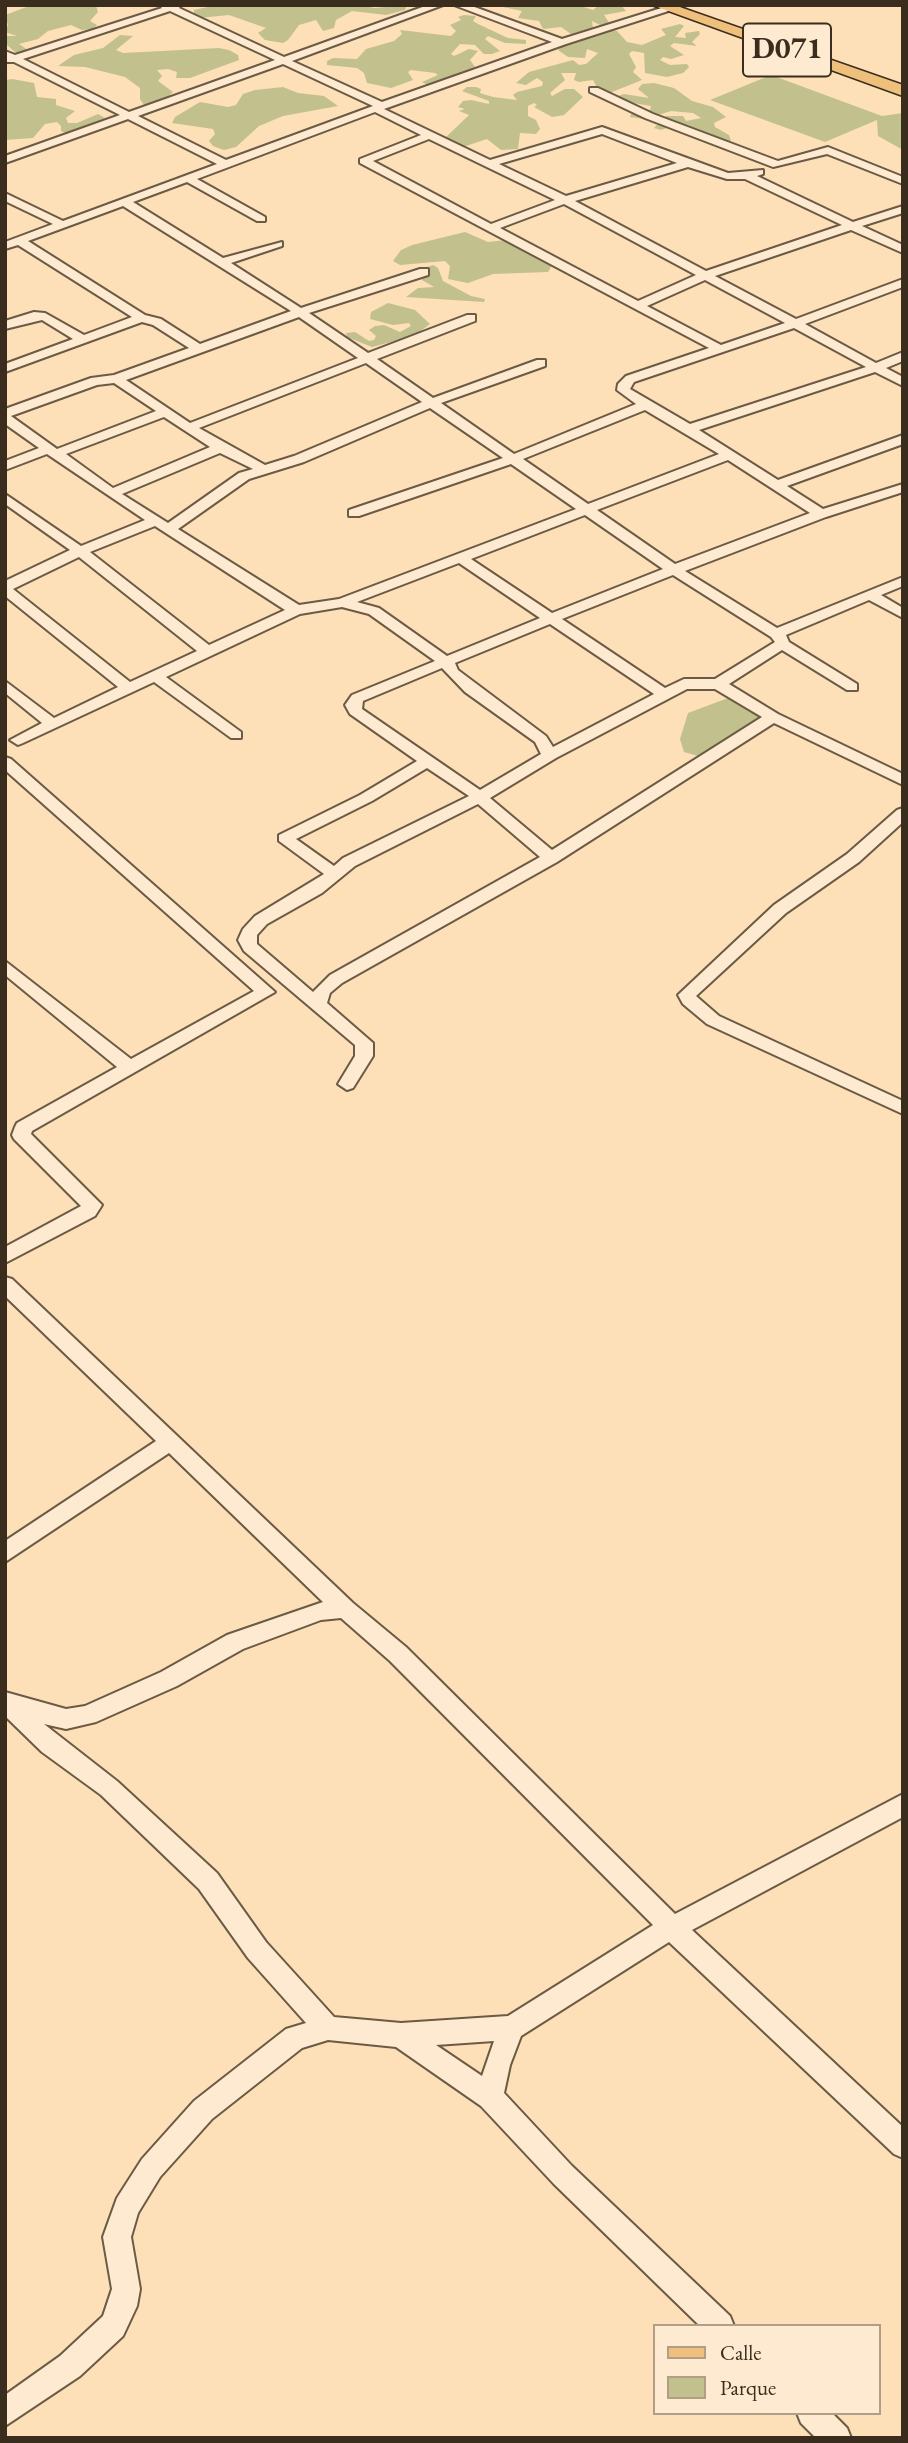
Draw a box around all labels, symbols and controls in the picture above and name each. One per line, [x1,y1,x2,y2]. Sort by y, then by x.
road number: D071 [743,24,831,76]
legend [652,2324,880,2415]
text: Calle [720,2339,762,2366]
text: Parque [720,2374,776,2401]

